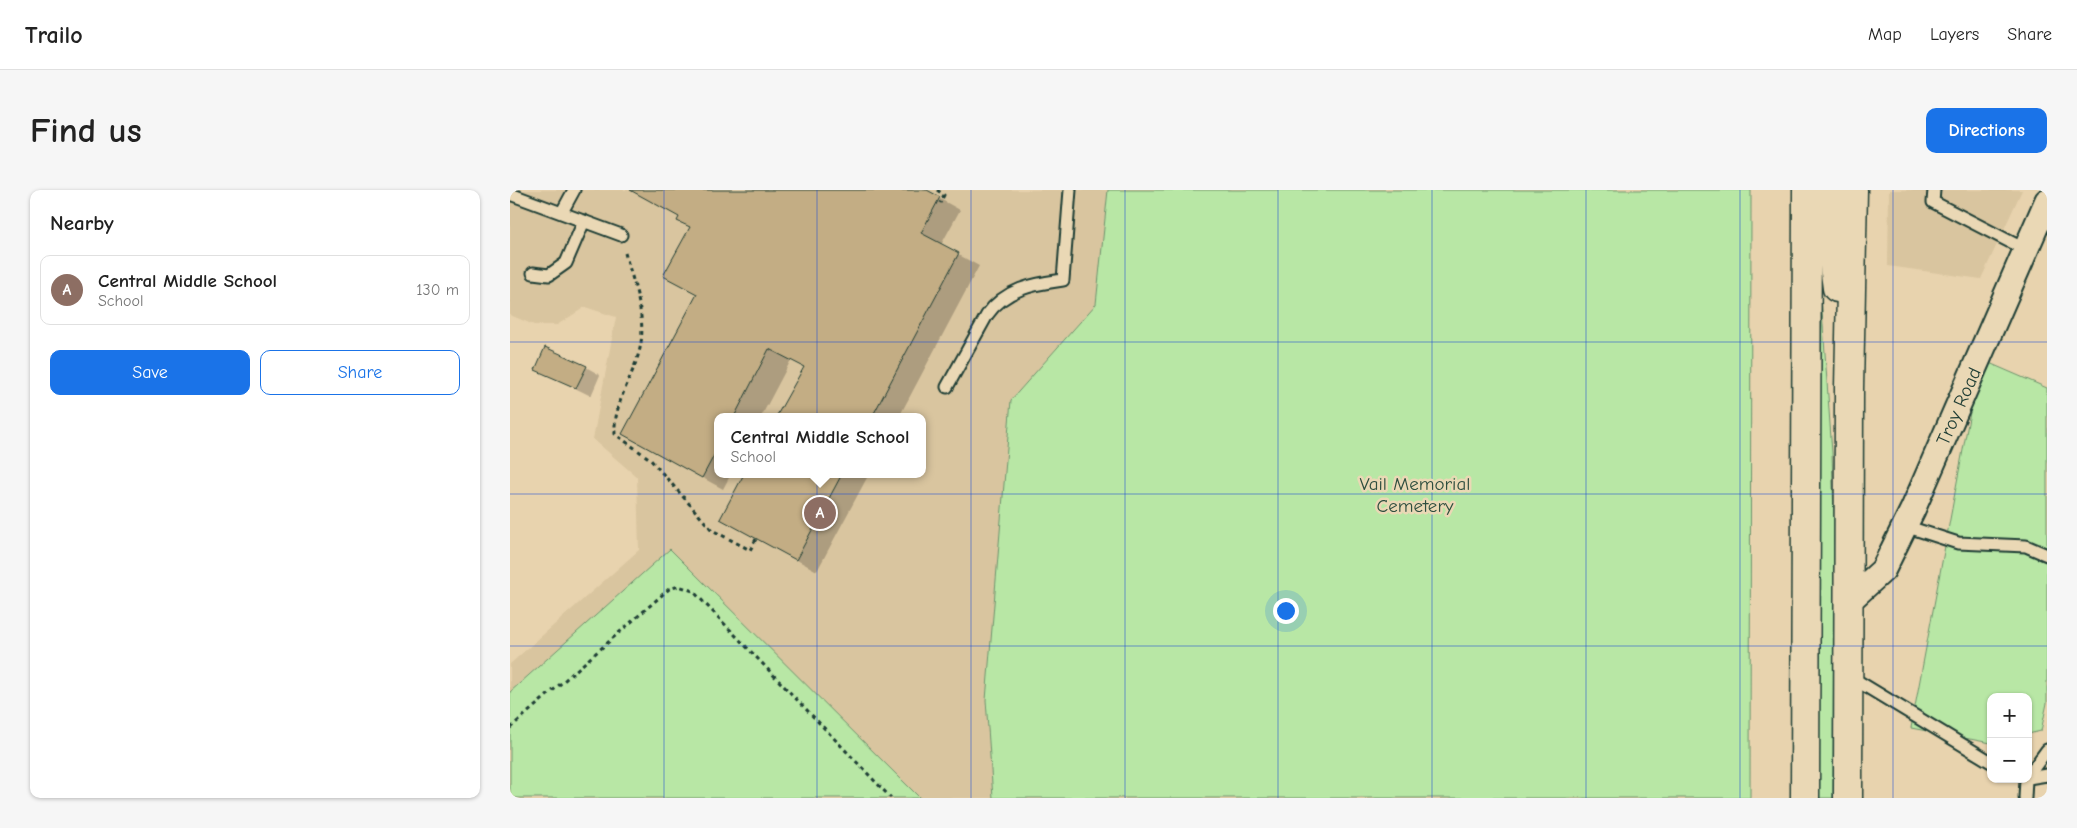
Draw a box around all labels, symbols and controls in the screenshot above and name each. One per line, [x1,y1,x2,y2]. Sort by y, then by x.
text: Trailo [25,21,83,49]
text: Map [1868,24,1902,45]
text: Layers [1930,24,1979,45]
text: Share [2007,24,2052,45]
button: Directions [1926,108,2047,153]
text: Find us [30,110,142,151]
text: Nearby [50,211,114,235]
text: Central Middle School [98,270,277,292]
text: A [63,281,71,299]
text: 130 m [416,281,459,299]
text: School [98,292,144,310]
button: Save [50,350,250,395]
button: Share [260,350,460,395]
street label: Troy Road [1932,364,1986,449]
popup [714,413,926,478]
text: Central Middle School [730,426,910,448]
text: School [730,448,776,466]
park label: Vail Memorial Cemetery [1360,473,1470,517]
pin: A [804,494,836,532]
your location [1273,598,1299,624]
map controls [1987,693,2032,783]
button: + [1987,693,2032,738]
button: − [1987,738,2032,783]

